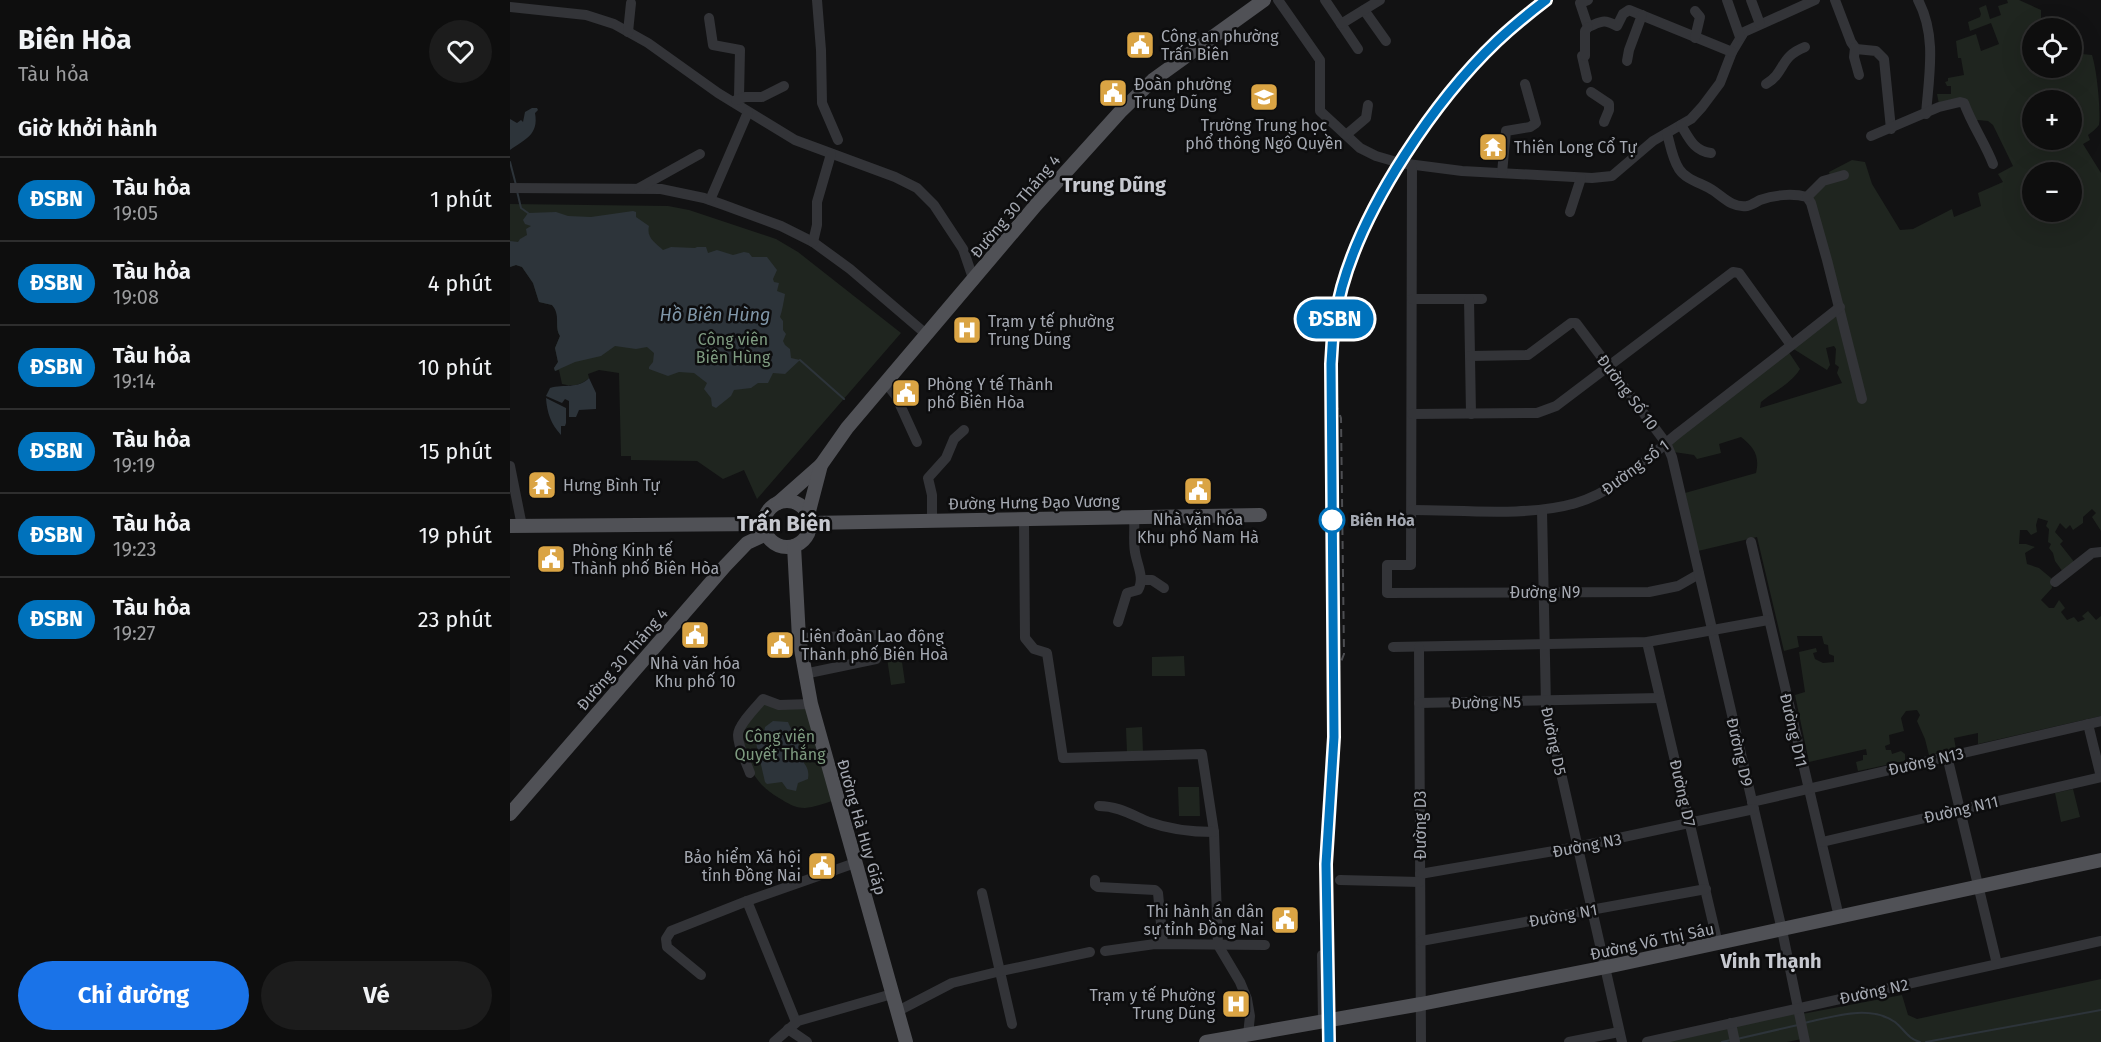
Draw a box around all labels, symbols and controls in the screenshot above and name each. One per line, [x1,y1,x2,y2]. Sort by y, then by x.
map controls [2022,18,2082,222]
button: locate [2022,18,2082,78]
button: heart [429,20,492,83]
text: Biên Hòa [18,23,132,56]
place label: Công an phường Trấn Biên [1161,27,1279,64]
public building icon: Công an phường Trấn Biên [1124,29,1156,61]
text: Tàu hỏa [18,62,89,86]
place label: Đoàn phường Trung Dũng [1134,75,1232,112]
public building icon: Đoàn phường Trung Dũng [1097,77,1129,109]
school or university icon: Trường Trung học phổ thông Ngô Quyền [1248,81,1280,113]
button: + [2022,90,2082,150]
text: Giờ khởi hành [18,115,158,142]
place label: Trường Trung học phổ thông Ngô Quyền [1185,116,1343,153]
temple icon: Thiên Long Cổ Tự [1477,131,1509,163]
place label: Thiên Long Cổ Tự [1514,137,1637,157]
street label: Đường 30 Tháng 4 [967,150,1064,262]
button: − [2022,162,2082,222]
district label: Trung Dũng [1062,173,1167,197]
text: Tàu hỏa [113,174,191,201]
text: ĐSBN [30,186,83,212]
text: 1 phút [430,186,492,213]
text: 19:05 [113,201,158,225]
text: Tàu hỏa [113,258,191,285]
text: ĐSBN [30,270,83,296]
text: 4 phút [428,270,492,297]
text: 19:08 [113,285,159,309]
line badge: ĐSBN [1293,300,1377,338]
water label: Hồ Biên Hùng [660,304,770,326]
text: ĐSBN [1309,306,1361,332]
place label: Trạm y tế phường Trung Dũng [988,311,1115,349]
hospital icon: Trạm y tế phường Trung Dũng [951,314,983,346]
park label: Công viên Biên Hùng [696,330,771,367]
text: Tàu hỏa [113,342,191,369]
street label: Đường Số 10 [1593,350,1663,434]
text: ĐSBN [30,354,83,380]
text: 10 phút [418,354,492,381]
text: 19:14 [113,369,155,393]
place label: Phòng Y tế Thành phố Biên Hòa [927,374,1053,412]
public building icon: Phòng Y tế Thành phố Biên Hòa [890,377,922,409]
text: Tàu hỏa [113,426,191,453]
street label: Đường số 1 [1597,435,1673,499]
text: ĐSBN [30,438,83,464]
text: 15 phút [419,438,492,465]
text: 19:19 [113,453,155,477]
temple icon: Hưng Bình Tự [526,469,558,501]
public building icon: Nhà văn hóa Khu phố Nam Hà [1182,475,1214,507]
place label: Hưng Bình Tự [563,476,660,495]
street label: Đường Hưng Đạo Vương [948,491,1121,513]
marker: Biên Hòa [1319,507,1345,533]
district label: Trấn Biên [737,509,831,537]
text: Tàu hỏa [113,510,191,537]
place label: Nhà văn hóa Khu phố Nam Hà [1137,510,1259,547]
place label: Biên Hòa [1350,511,1415,530]
text: ĐSBN [30,522,83,548]
text: 19 phút [418,522,492,549]
text: 19:23 [113,537,157,561]
place label: Phòng Kinh tế Thành phố Biên Hòa [572,540,719,578]
public building icon: Phòng Kinh tế Thành phố Biên Hòa [535,543,567,575]
street label: Đường N9 [1510,583,1580,602]
text: Tàu hỏa [113,594,191,621]
street label: Đường 30 Tháng 4 [573,604,672,714]
text: ĐSBN [30,606,83,632]
text: 23 phút [418,606,492,633]
public building icon: Nhà văn hóa Khu phố 10 [679,619,711,651]
text: 19:27 [113,621,155,645]
place label: Liên đoàn Lao động Thành phố Biên Hoà [801,627,948,664]
public building icon: Liên đoàn Lao động Thành phố Biên Hoà [764,629,796,661]
place label: Nhà văn hóa Khu phố 10 [650,654,740,691]
street label: Đường D11 [1776,691,1811,769]
street label: Đường N5 [1451,692,1521,713]
street label: Đường D5 [1537,705,1570,777]
street label: Đường D9 [1722,716,1757,788]
park label: Công viên Quyết Thắng [735,727,826,764]
street label: Đường N13 [1886,744,1966,779]
street label: Đường Hà Huy Giáp [833,757,890,897]
street label: Đường D7 [1666,758,1699,829]
street label: Đường D3 [1411,790,1430,860]
street label: Đường N11 [1922,792,2000,827]
street label: Đường N3 [1551,829,1623,862]
place label: Bảo hiểm Xã hội tỉnh Đồng Nai [684,847,801,885]
public building icon: Bảo hiểm Xã hội tỉnh Đồng Nai [806,850,838,882]
street label: Đường N1 [1527,900,1599,931]
place label: Thi hành án dân sự tỉnh Đồng Nai [1143,902,1264,939]
public building icon: Thi hành án dân sự tỉnh Đồng Nai [1269,904,1301,936]
street label: Đường Võ Thị Sáu [1588,919,1716,964]
district label: Vinh Thạnh [1719,949,1822,973]
button: Chỉ đường [18,961,249,1030]
button: Vé [261,961,492,1030]
street label: Đường N2 [1838,975,1910,1008]
place label: Trạm y tế Phường Trung Dũng [1089,985,1216,1023]
hospital icon: Trạm y tế Phường Trung Dũng [1220,988,1252,1020]

